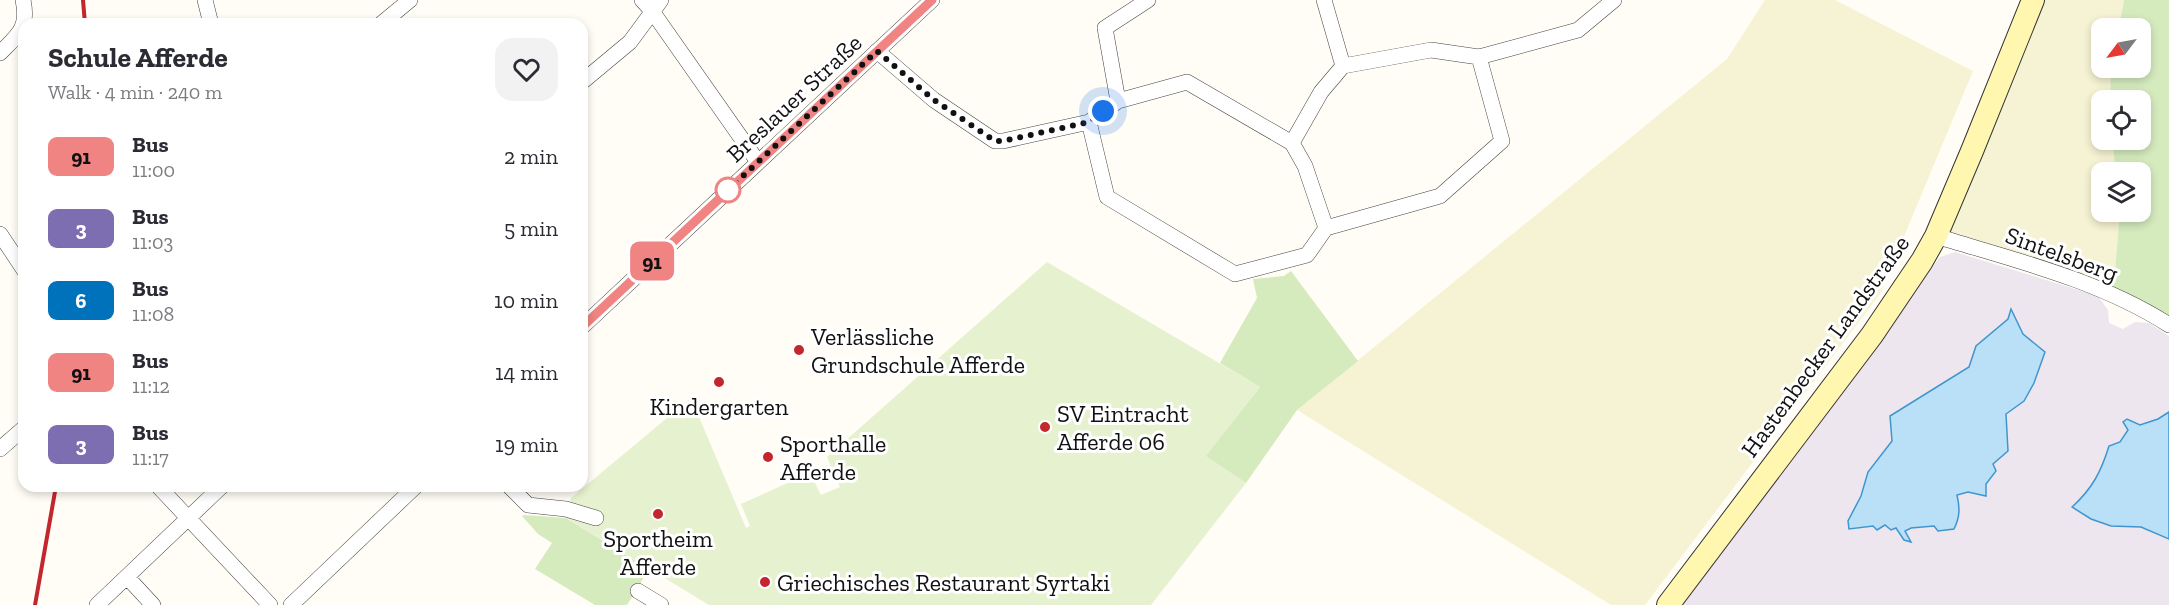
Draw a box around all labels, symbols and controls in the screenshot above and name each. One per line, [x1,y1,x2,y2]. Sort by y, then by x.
north arrow [2091,18,2151,78]
map controls [2091,18,2151,222]
street label: Breslauer Straße [720,28,868,168]
button: heart [495,38,558,101]
text: Schule Afferde [48,41,228,74]
text: Walk · 4 min · 240 m [48,80,222,104]
button: locate [2091,90,2151,150]
your location [1088,96,1118,126]
text: Bus [132,131,169,158]
text: 2 min [504,143,558,170]
text: 91 [71,144,91,169]
text: 11:00 [132,158,175,182]
button: layers [2091,162,2151,222]
unlabelled marker [715,177,741,203]
text: Bus [132,203,169,230]
text: 5 min [504,215,558,242]
text: 3 [75,216,87,241]
street label: Sintelsberg [2002,220,2122,288]
street label: Hastenbecker Landstraße [1735,229,1915,463]
text: 11:03 [132,230,173,254]
line badge: 91 [625,242,679,280]
text: 91 [642,249,662,274]
text: Bus [132,275,169,302]
text: 10 min [494,287,558,314]
text: 6 [75,288,87,313]
text: 11:08 [132,302,174,326]
place label: Verlässliche Grundschule Afferde [810,322,1025,379]
marker: Verlässliche Grundschule Afferde [792,343,806,357]
text: Bus [132,347,169,374]
text: 14 min [495,359,558,386]
text: 91 [71,360,91,385]
text: 11:12 [132,374,170,398]
marker: Kindergarten [712,375,726,389]
place label: Kindergarten [649,392,789,421]
place label: SV Eintracht Afferde 06 [1057,399,1189,456]
text: Bus [132,419,169,446]
marker: SV Eintracht Afferde 06 [1038,420,1052,434]
place label: Sporthalle Afferde [780,429,886,486]
text: 19 min [495,431,558,458]
text: 3 [75,432,87,457]
text: 11:17 [132,446,169,470]
marker: Sporthalle Afferde [761,450,775,464]
marker: Sportheim Afferde [651,507,665,521]
place label: Sportheim Afferde [603,524,713,581]
place label: Griechisches Restaurant Syrtaki [777,568,1110,597]
marker: Griechisches Restaurant Syrtaki [758,575,772,589]

